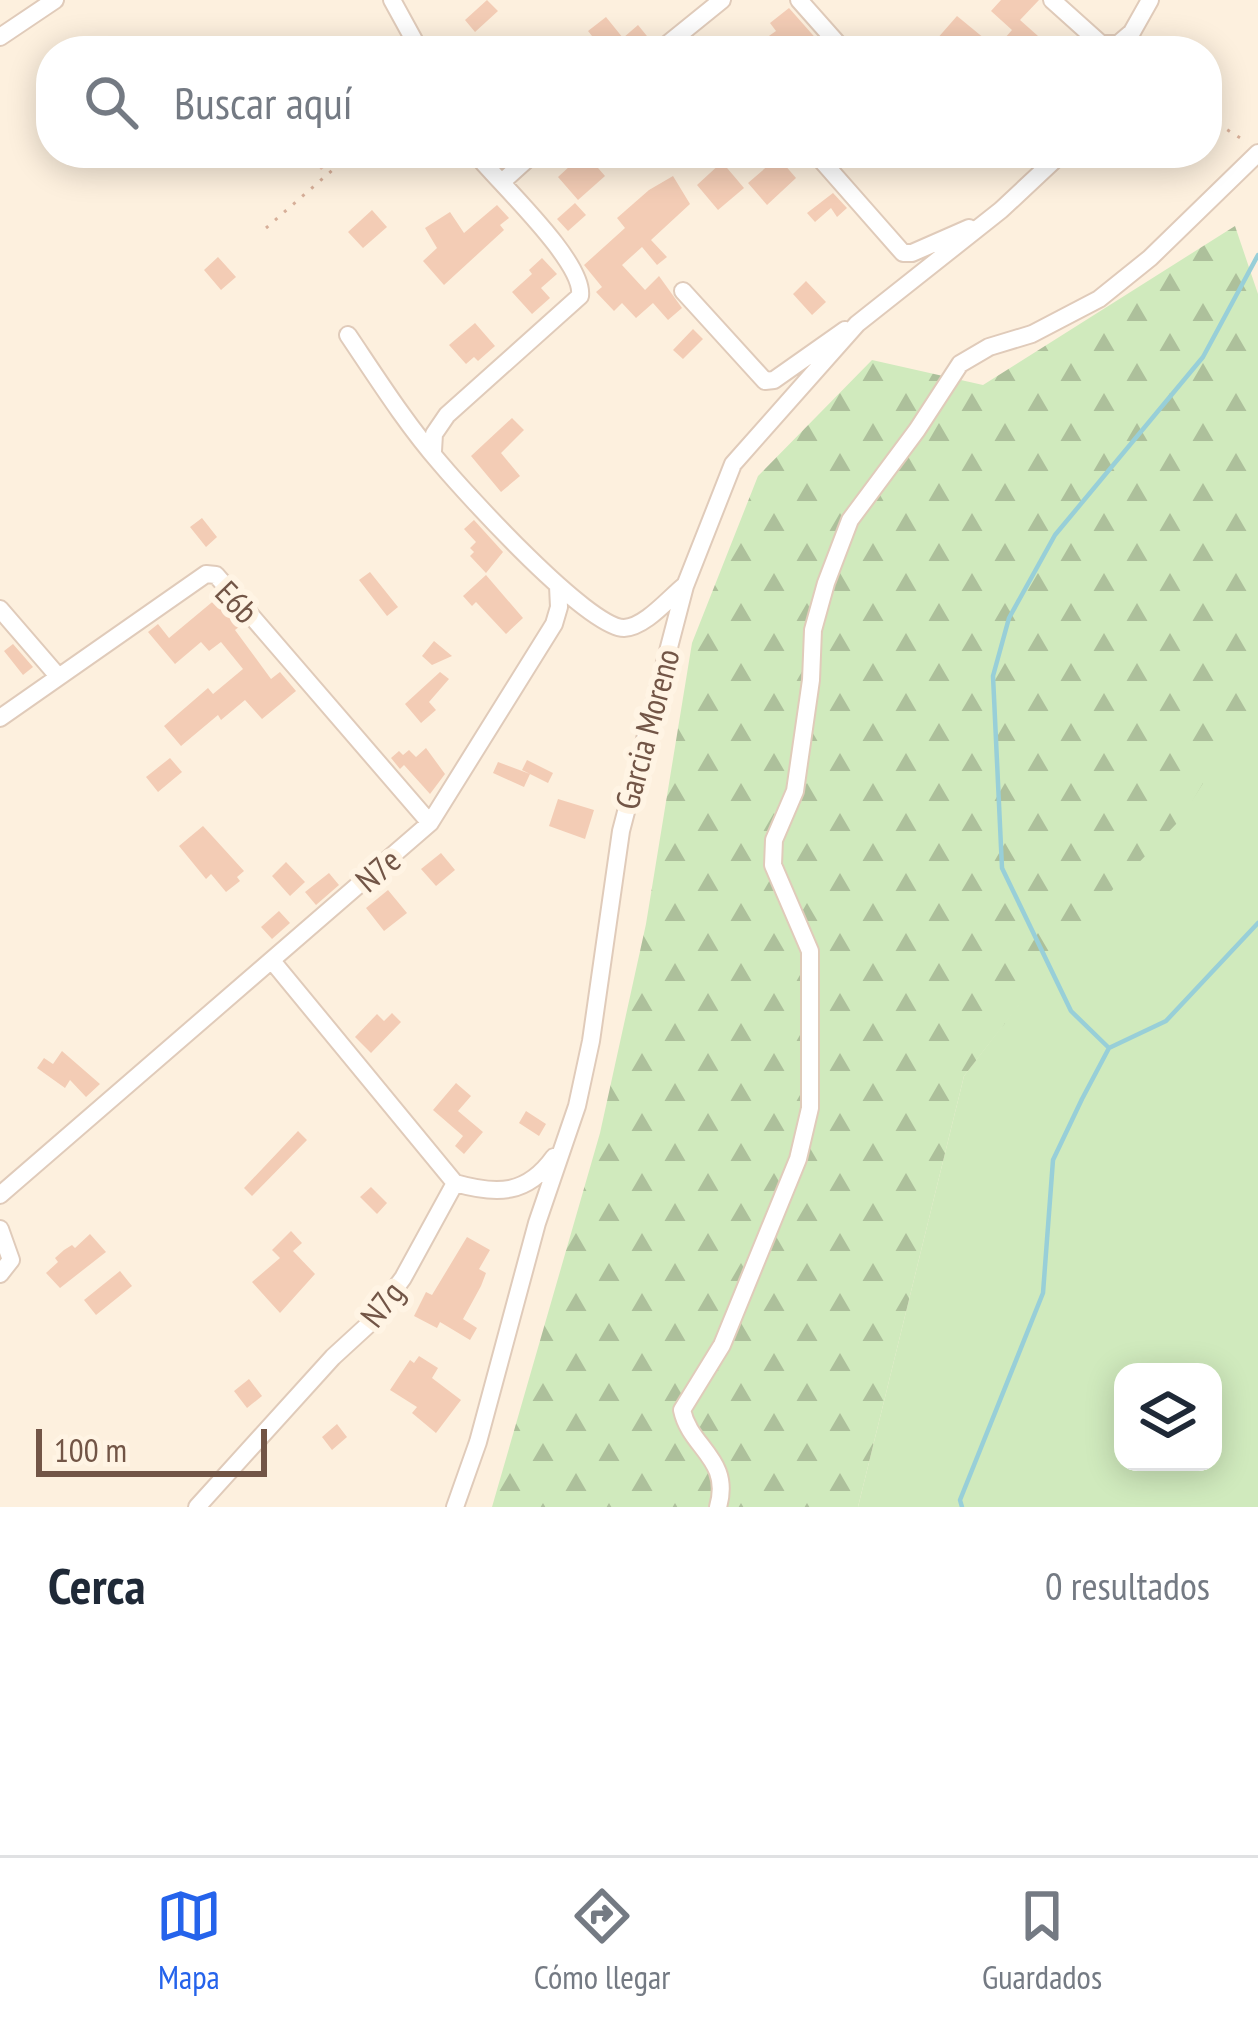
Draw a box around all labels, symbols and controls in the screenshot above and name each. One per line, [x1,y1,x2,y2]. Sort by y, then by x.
search box [36,36,1222,168]
icon: search [78,69,144,135]
text: Buscar aquí [174,73,353,131]
street label: E6b [207,571,268,632]
street label: Garcia Moreno [604,644,689,814]
street label: N7e [346,838,409,901]
street label: N7g [350,1272,413,1335]
map controls [1114,1363,1222,1471]
button: layers [1114,1363,1222,1471]
scale bar [36,1423,267,1476]
text: 100 m [54,1428,127,1471]
text: Cerca [48,1552,146,1618]
text: 0 resultados [1045,1560,1210,1611]
tab: Mapa [156,1883,222,1998]
tab: Cómo llegar [534,1883,670,1998]
tab: Guardados [982,1883,1102,1998]

